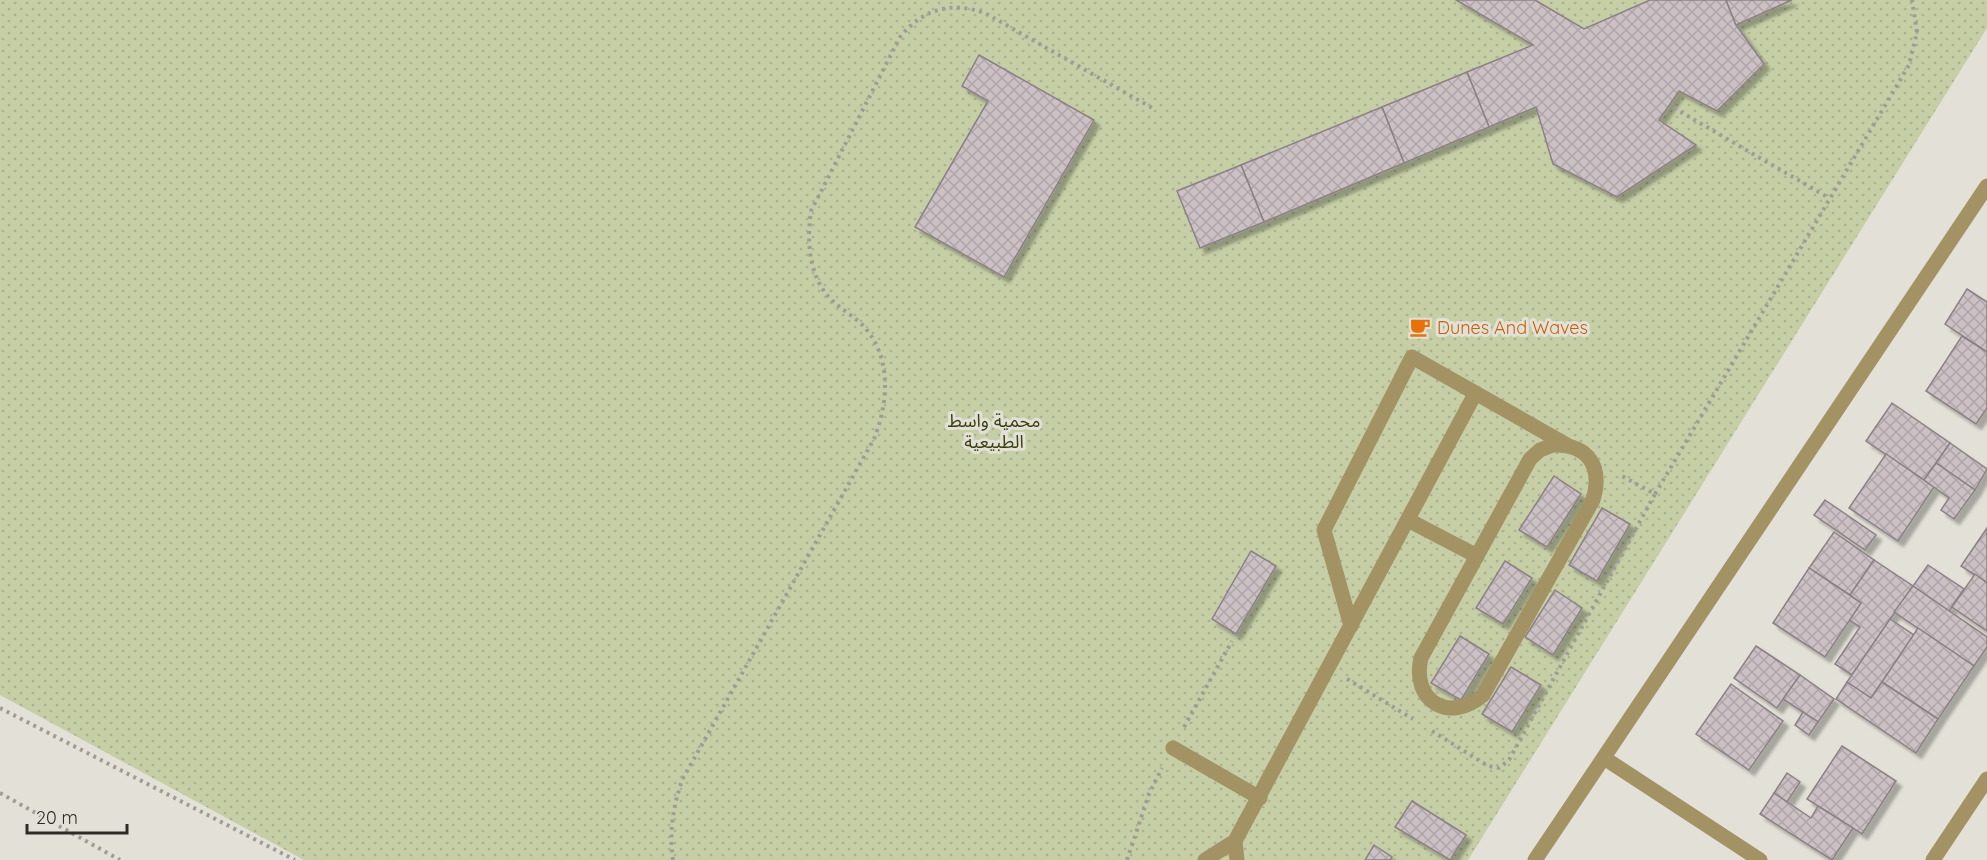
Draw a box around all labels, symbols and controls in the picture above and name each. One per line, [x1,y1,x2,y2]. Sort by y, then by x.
cafe icon: Dunes And Waves [1408,315,1432,339]
place label: Dunes And Waves [1437,316,1588,339]
park label: محمية واسط الطبيعية [947,409,1041,453]
scale bar [27,797,128,835]
text: 20 m [36,806,78,829]

